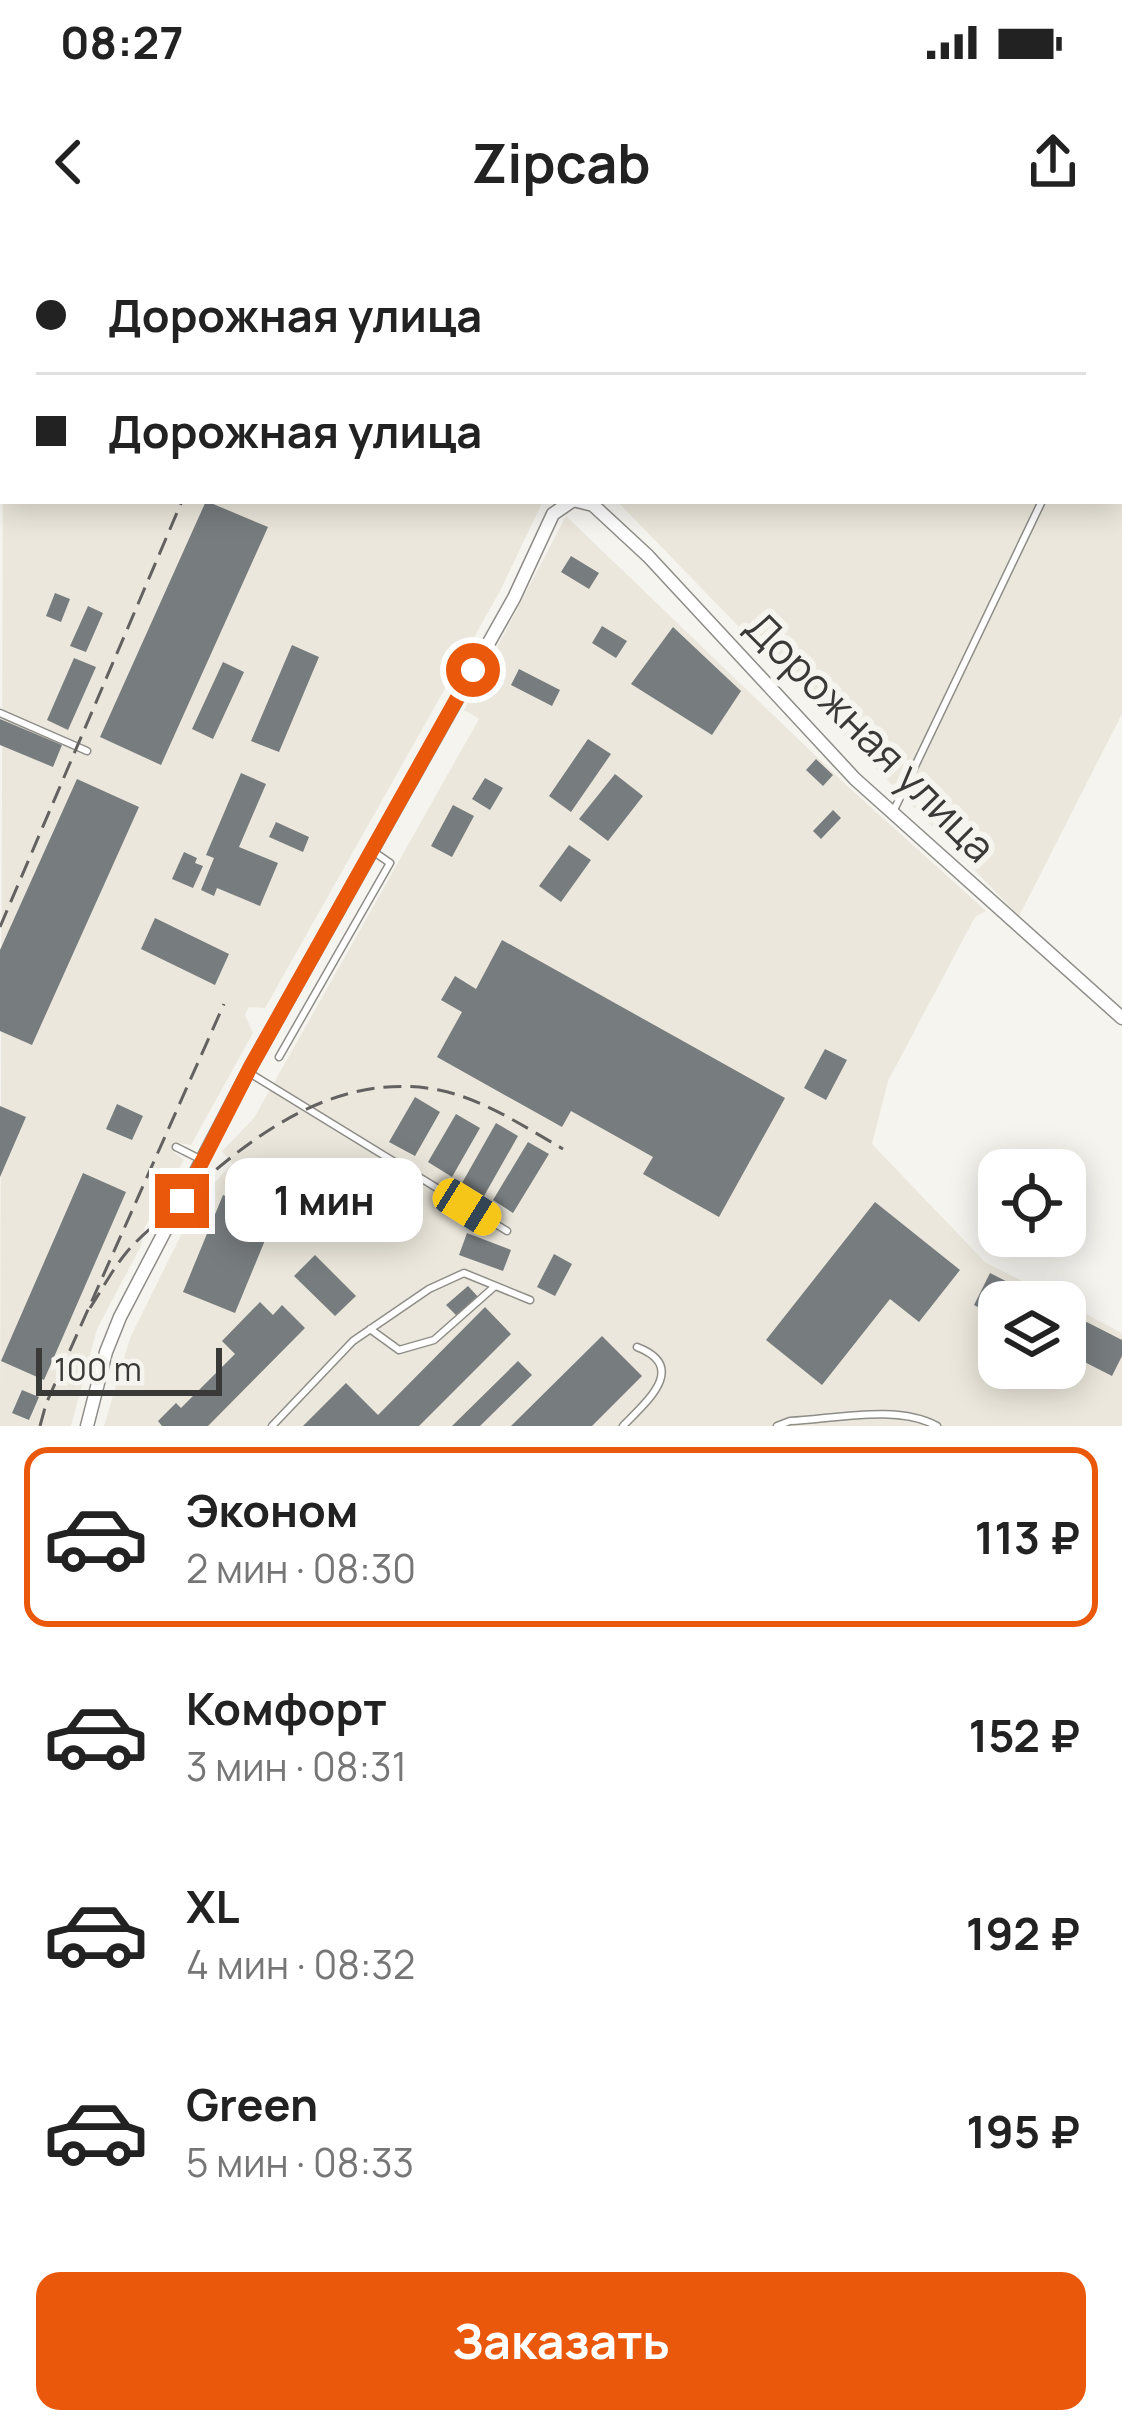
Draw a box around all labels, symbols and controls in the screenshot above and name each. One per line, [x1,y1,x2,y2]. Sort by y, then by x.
text: 08:27 [60,11,183,73]
text: Zipcab [471,125,651,199]
icon: back [36,129,102,195]
icon: share [1020,129,1086,195]
text: Дорожная улица [108,284,482,346]
text: Дорожная улица [108,400,482,462]
street label: Дорожная улица [733,598,1009,874]
route start [446,643,500,697]
map controls [978,1149,1086,1389]
button: locate [978,1149,1086,1257]
callout: 1 мин [224,1159,422,1243]
text: 1 мин [273,1173,375,1227]
car [427,1173,507,1241]
route end [155,1174,209,1228]
button: layers [978,1281,1086,1389]
scale bar [36,1342,222,1395]
text: 100 m [54,1346,142,1391]
text: Эконом [186,1479,358,1541]
icon: car [42,1483,150,1591]
text: 113 ₽ [975,1506,1080,1568]
text: 2 мин · 08:30 [186,1541,416,1595]
text: Комфорт [186,1677,387,1739]
icon: car [42,1681,150,1789]
text: 152 ₽ [968,1704,1080,1766]
text: 3 мин · 08:31 [186,1739,407,1793]
text: XL [186,1875,240,1937]
icon: car [42,1879,150,1987]
text: 192 ₽ [966,1902,1080,1964]
text: 4 мин · 08:32 [186,1937,415,1991]
text: Green [186,2073,318,2135]
icon: car [42,2077,150,2185]
text: 195 ₽ [966,2100,1080,2162]
text: 5 мин · 08:33 [186,2135,414,2189]
button: Заказать [36,2272,1086,2410]

